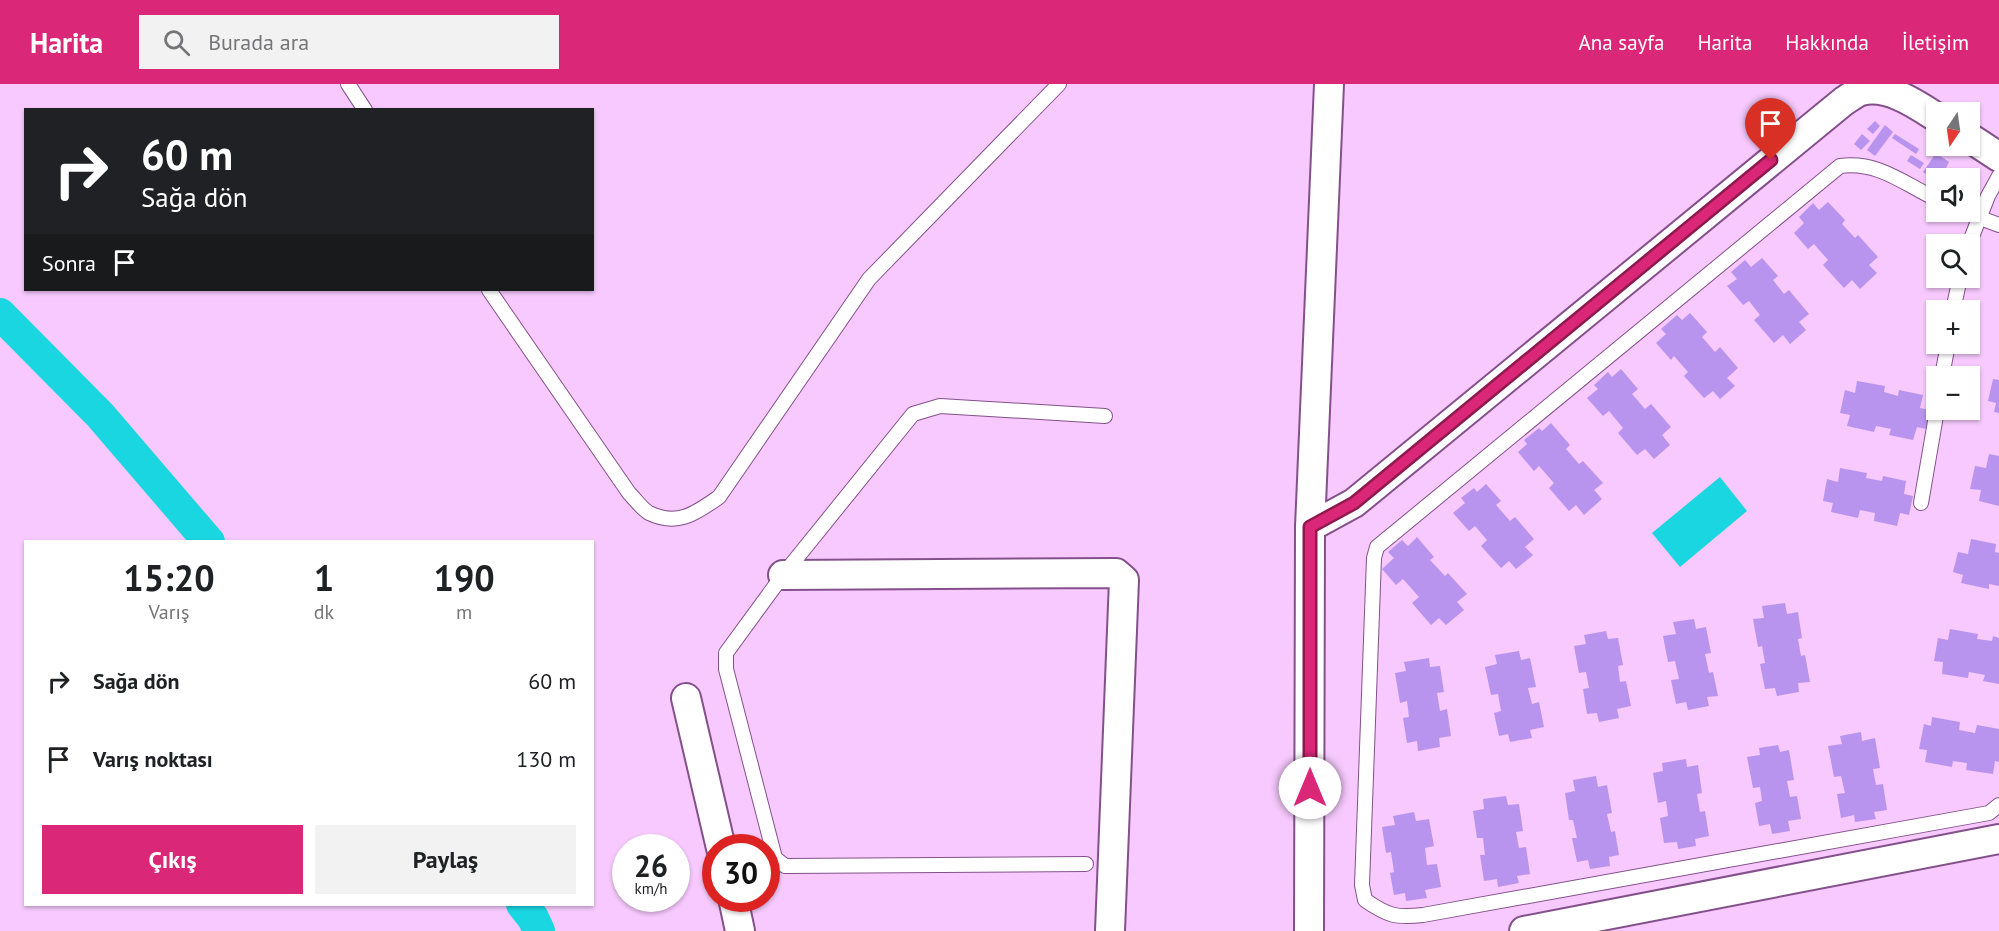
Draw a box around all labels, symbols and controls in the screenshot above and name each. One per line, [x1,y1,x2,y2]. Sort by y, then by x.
search box [139,15,559,69]
text: Harita [30,24,103,61]
icon: search [160,26,193,59]
text: Burada ara [208,28,309,56]
text: Ana sayfa [1579,29,1664,56]
text: Harita [1697,29,1752,56]
text: Hakkında [1785,29,1869,56]
text: İletişim [1902,29,1969,56]
pin [1745,98,1796,160]
north arrow [1926,102,1980,156]
map controls [1926,102,1980,420]
icon: arrive [1754,107,1787,140]
text: 60 m [141,127,233,182]
icon: right [42,132,120,210]
button: sound [1926,168,1980,222]
text: Sağa dön [141,180,248,214]
button: search [1926,234,1980,288]
icon: arrive [108,246,141,279]
text: Sonra [42,249,96,277]
button: + [1926,300,1980,354]
button: − [1926,366,1980,420]
text: 15:20 [123,554,215,601]
text: 1 [314,554,334,601]
text: 190 [433,554,495,601]
text: Varış [148,599,189,625]
text: dk [314,599,334,625]
text: m [456,599,472,625]
icon: right [42,665,75,698]
text: Sağa dön [93,667,180,695]
text: 60 m [528,667,576,695]
icon: arrive [42,743,75,776]
text: Varış noktası [93,745,213,773]
text: 130 m [516,745,576,773]
position arrow [1278,756,1342,820]
button: Çıkış [42,825,303,894]
button: Paylaş [315,825,576,894]
speed limit sign: 30 [702,834,780,912]
text: 26 [634,846,668,885]
text: km/h [635,879,667,898]

